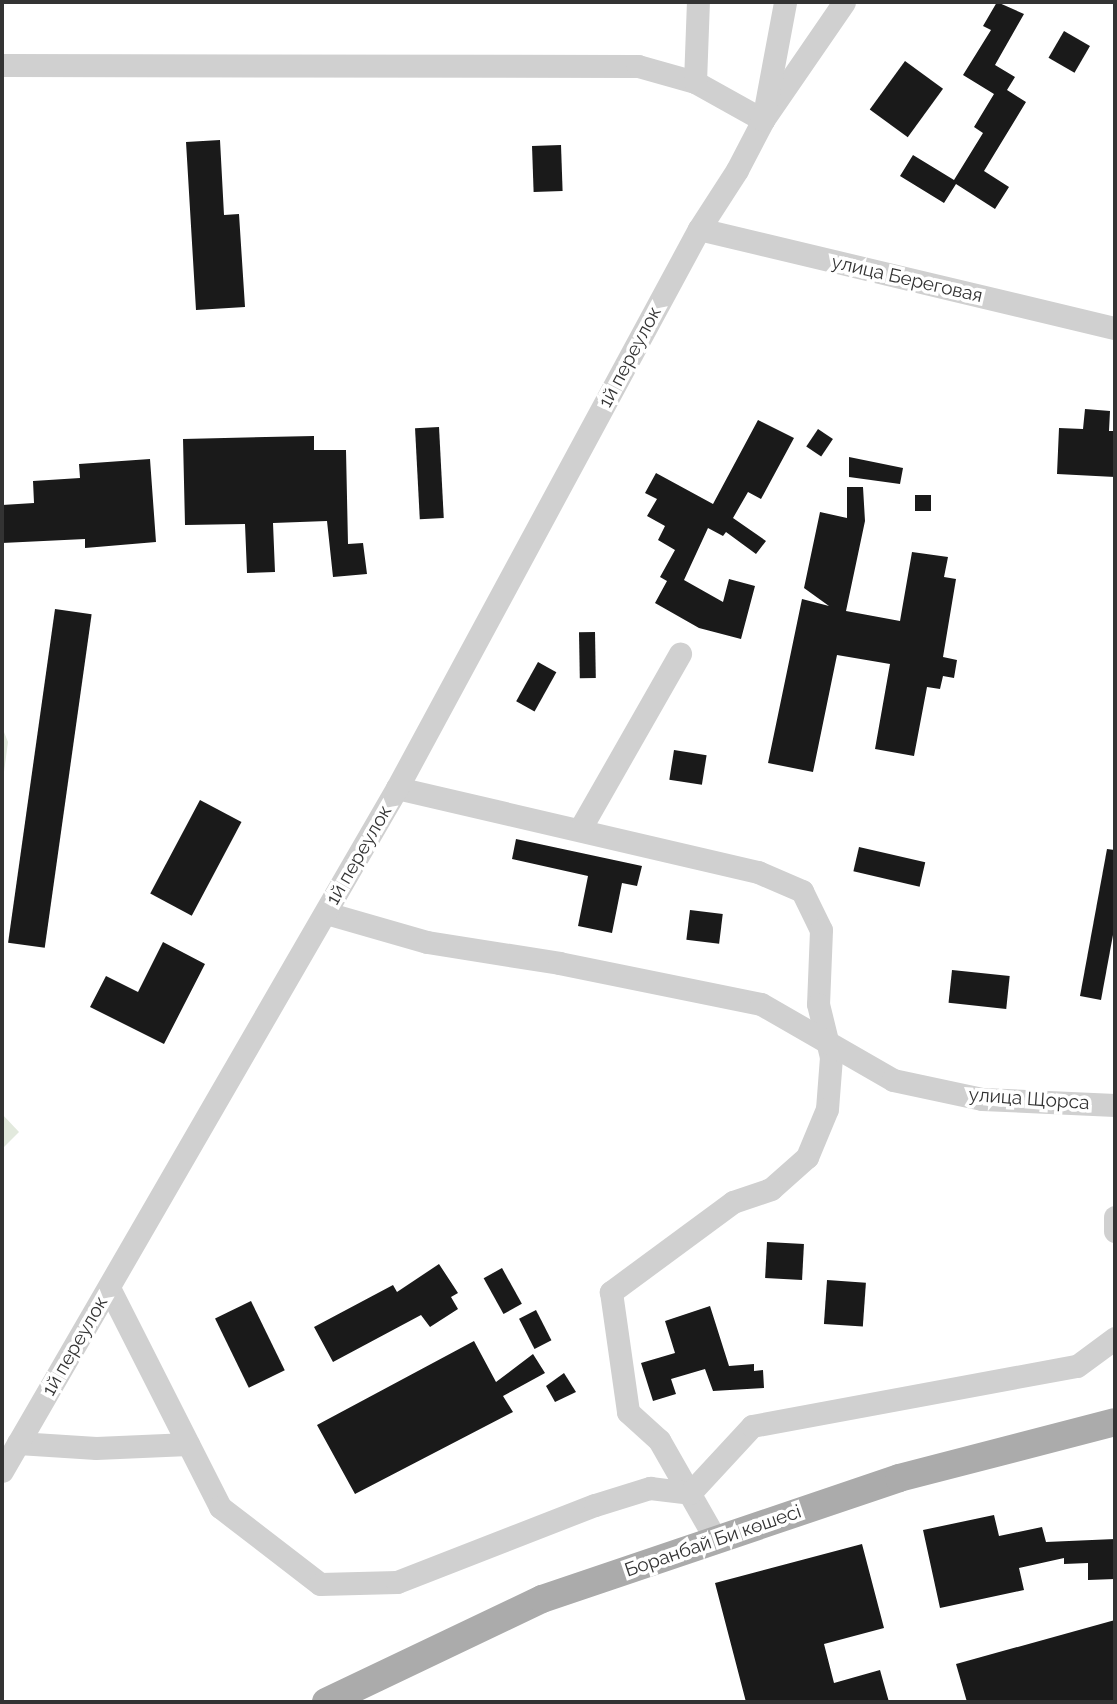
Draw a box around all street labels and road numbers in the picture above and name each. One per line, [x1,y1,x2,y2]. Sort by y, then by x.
street label: улица Береговая [829,251,985,307]
street label: 1й переулок [594,303,666,411]
street label: 1й переулок [321,801,397,909]
street label: улица Щорса [968,1083,1090,1115]
street label: 1й переулок [37,1292,113,1400]
street label: Боранбай Би көшесі [622,1500,804,1582]

